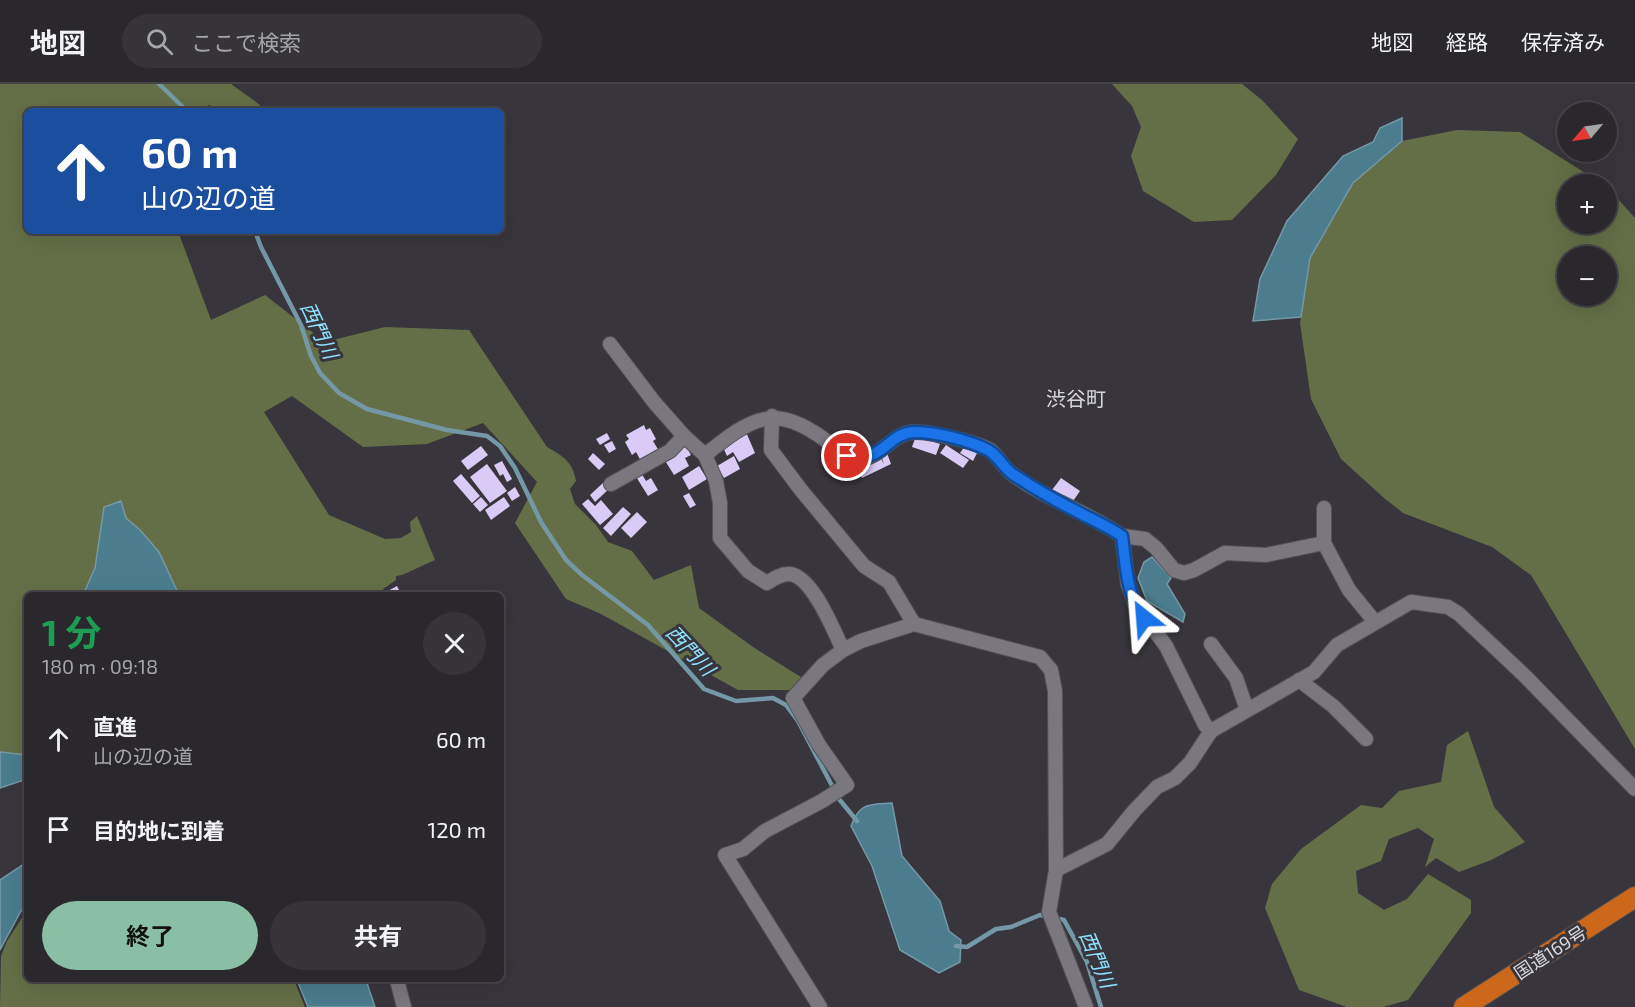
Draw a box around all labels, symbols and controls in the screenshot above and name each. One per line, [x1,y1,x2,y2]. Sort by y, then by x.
search box [122,14,542,68]
text: 地図 [30,25,86,59]
icon: search [143,25,176,58]
text: ここで検索 [191,29,301,55]
text: 地図 [1371,29,1413,54]
text: 経路 [1446,29,1488,54]
text: 保存済み [1521,29,1605,54]
north arrow [1557,102,1617,162]
map controls [1557,102,1617,306]
text: 60 m [141,126,238,176]
icon: ahead [42,132,120,210]
button: + [1557,174,1617,234]
text: 山の辺の道 [141,181,276,213]
button: − [1557,246,1617,306]
water label: 西門川 [296,298,344,364]
district label: 渋谷町 [1046,386,1106,410]
pin [821,430,872,481]
icon: arrive [830,439,863,472]
position arrow [1112,586,1176,650]
text: 1 分 [42,610,101,653]
button: close [423,612,486,675]
water label: 西門川 [662,620,722,682]
text: 180 m · 09:18 [42,654,158,678]
text: 直進 [93,713,137,739]
icon: ahead [42,723,75,756]
text: 60 m [436,726,486,752]
text: 山の辺の道 [93,744,193,768]
icon: arrive [42,813,75,846]
text: 120 m [427,816,486,842]
text: 目的地に到着 [93,817,225,843]
button: 終了 [42,901,258,970]
button: 共有 [270,901,486,970]
street label: 国道169号 [1510,921,1590,983]
water label: 西門川 [1075,927,1122,993]

